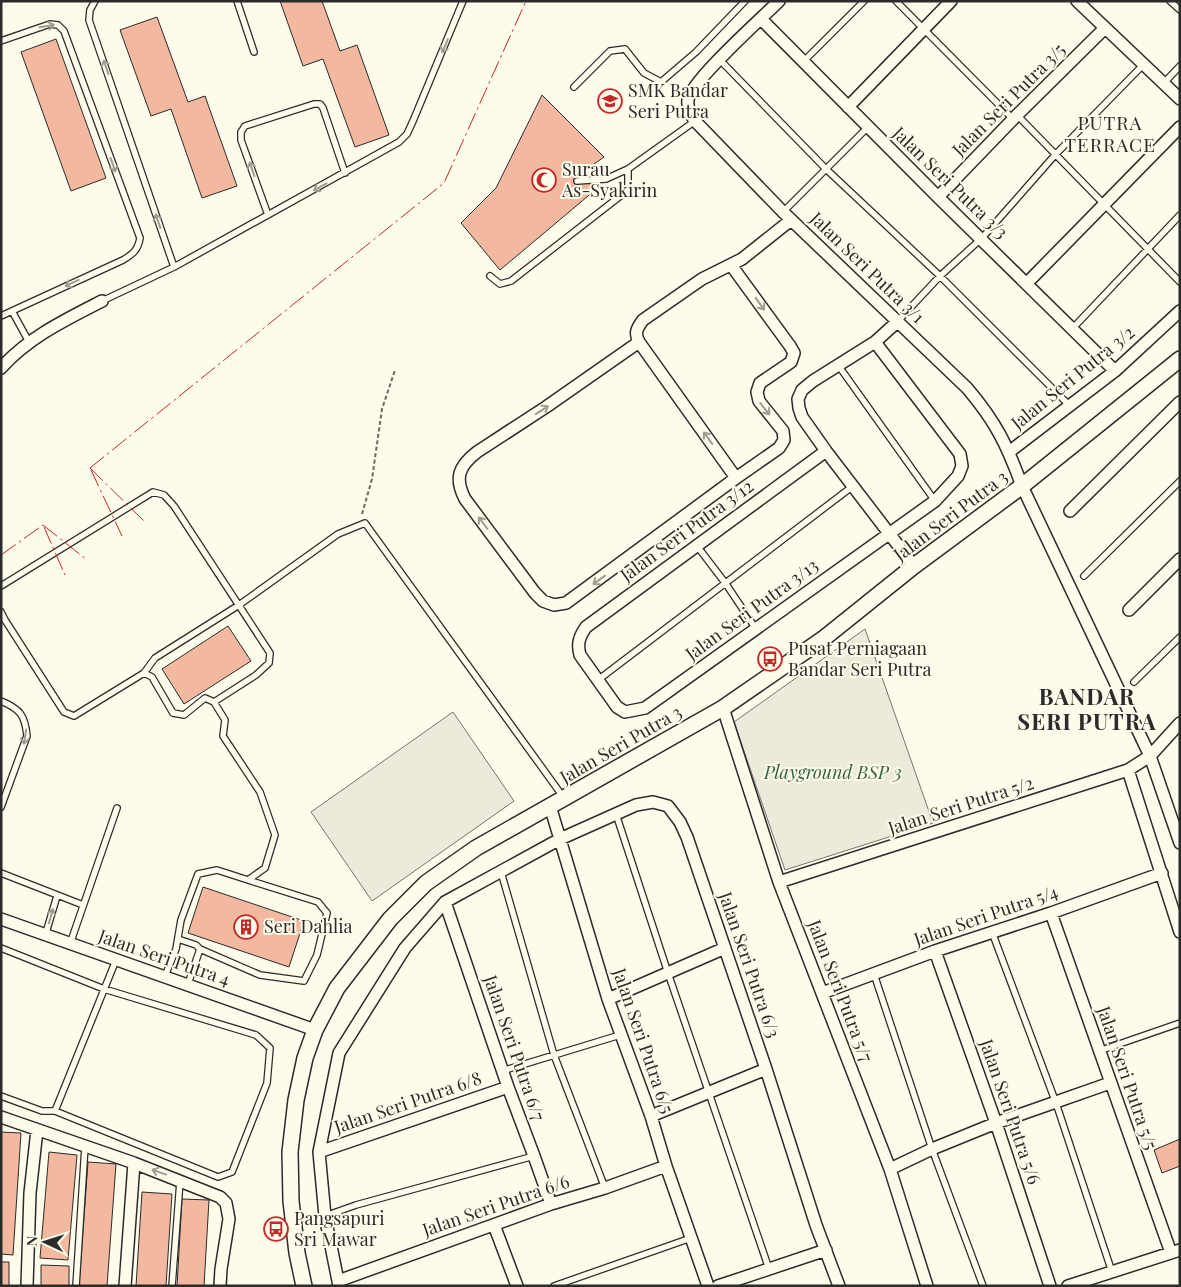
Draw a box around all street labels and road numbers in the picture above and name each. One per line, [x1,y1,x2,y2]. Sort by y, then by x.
street label: Jalan Seri Putra 3/5 [946,37,1070,162]
street label: Jalan Seri Putra 3/3 [887,120,1014,244]
street label: Jalan Seri Putra 3/1 [805,206,930,328]
street label: Jalan Seri Putra 3/2 [1005,320,1139,435]
street label: Jalan Seri Putra 3 [888,464,1012,567]
street label: Jalan Seri Putra 3/12 [614,474,758,587]
street label: Jalan Seri Putra 3/13 [680,553,822,666]
street label: Jalan Seri Putra 3 [554,699,686,789]
street label: Jalan Seri Putra 5/2 [884,770,1036,840]
street label: Jalan Seri Putra 5/4 [910,879,1061,951]
street label: Jalan Seri Putra 6/3 [713,888,786,1041]
street label: Jalan Seri Putra 5/7 [802,915,879,1066]
street label: Jalan Seri Putra 4 [94,923,233,991]
street label: Jalan Seri Putra 6/5 [608,964,680,1116]
street label: Jalan Seri Putra 6/7 [478,971,551,1124]
street label: Jalan Seri Putra 5/5 [1092,1002,1164,1153]
street label: Jalan Seri Putra 5/6 [975,1035,1047,1188]
street label: Jalan Seri Putra 6/8 [330,1066,485,1139]
street label: Jalan Seri Putra 6/6 [418,1169,572,1242]

